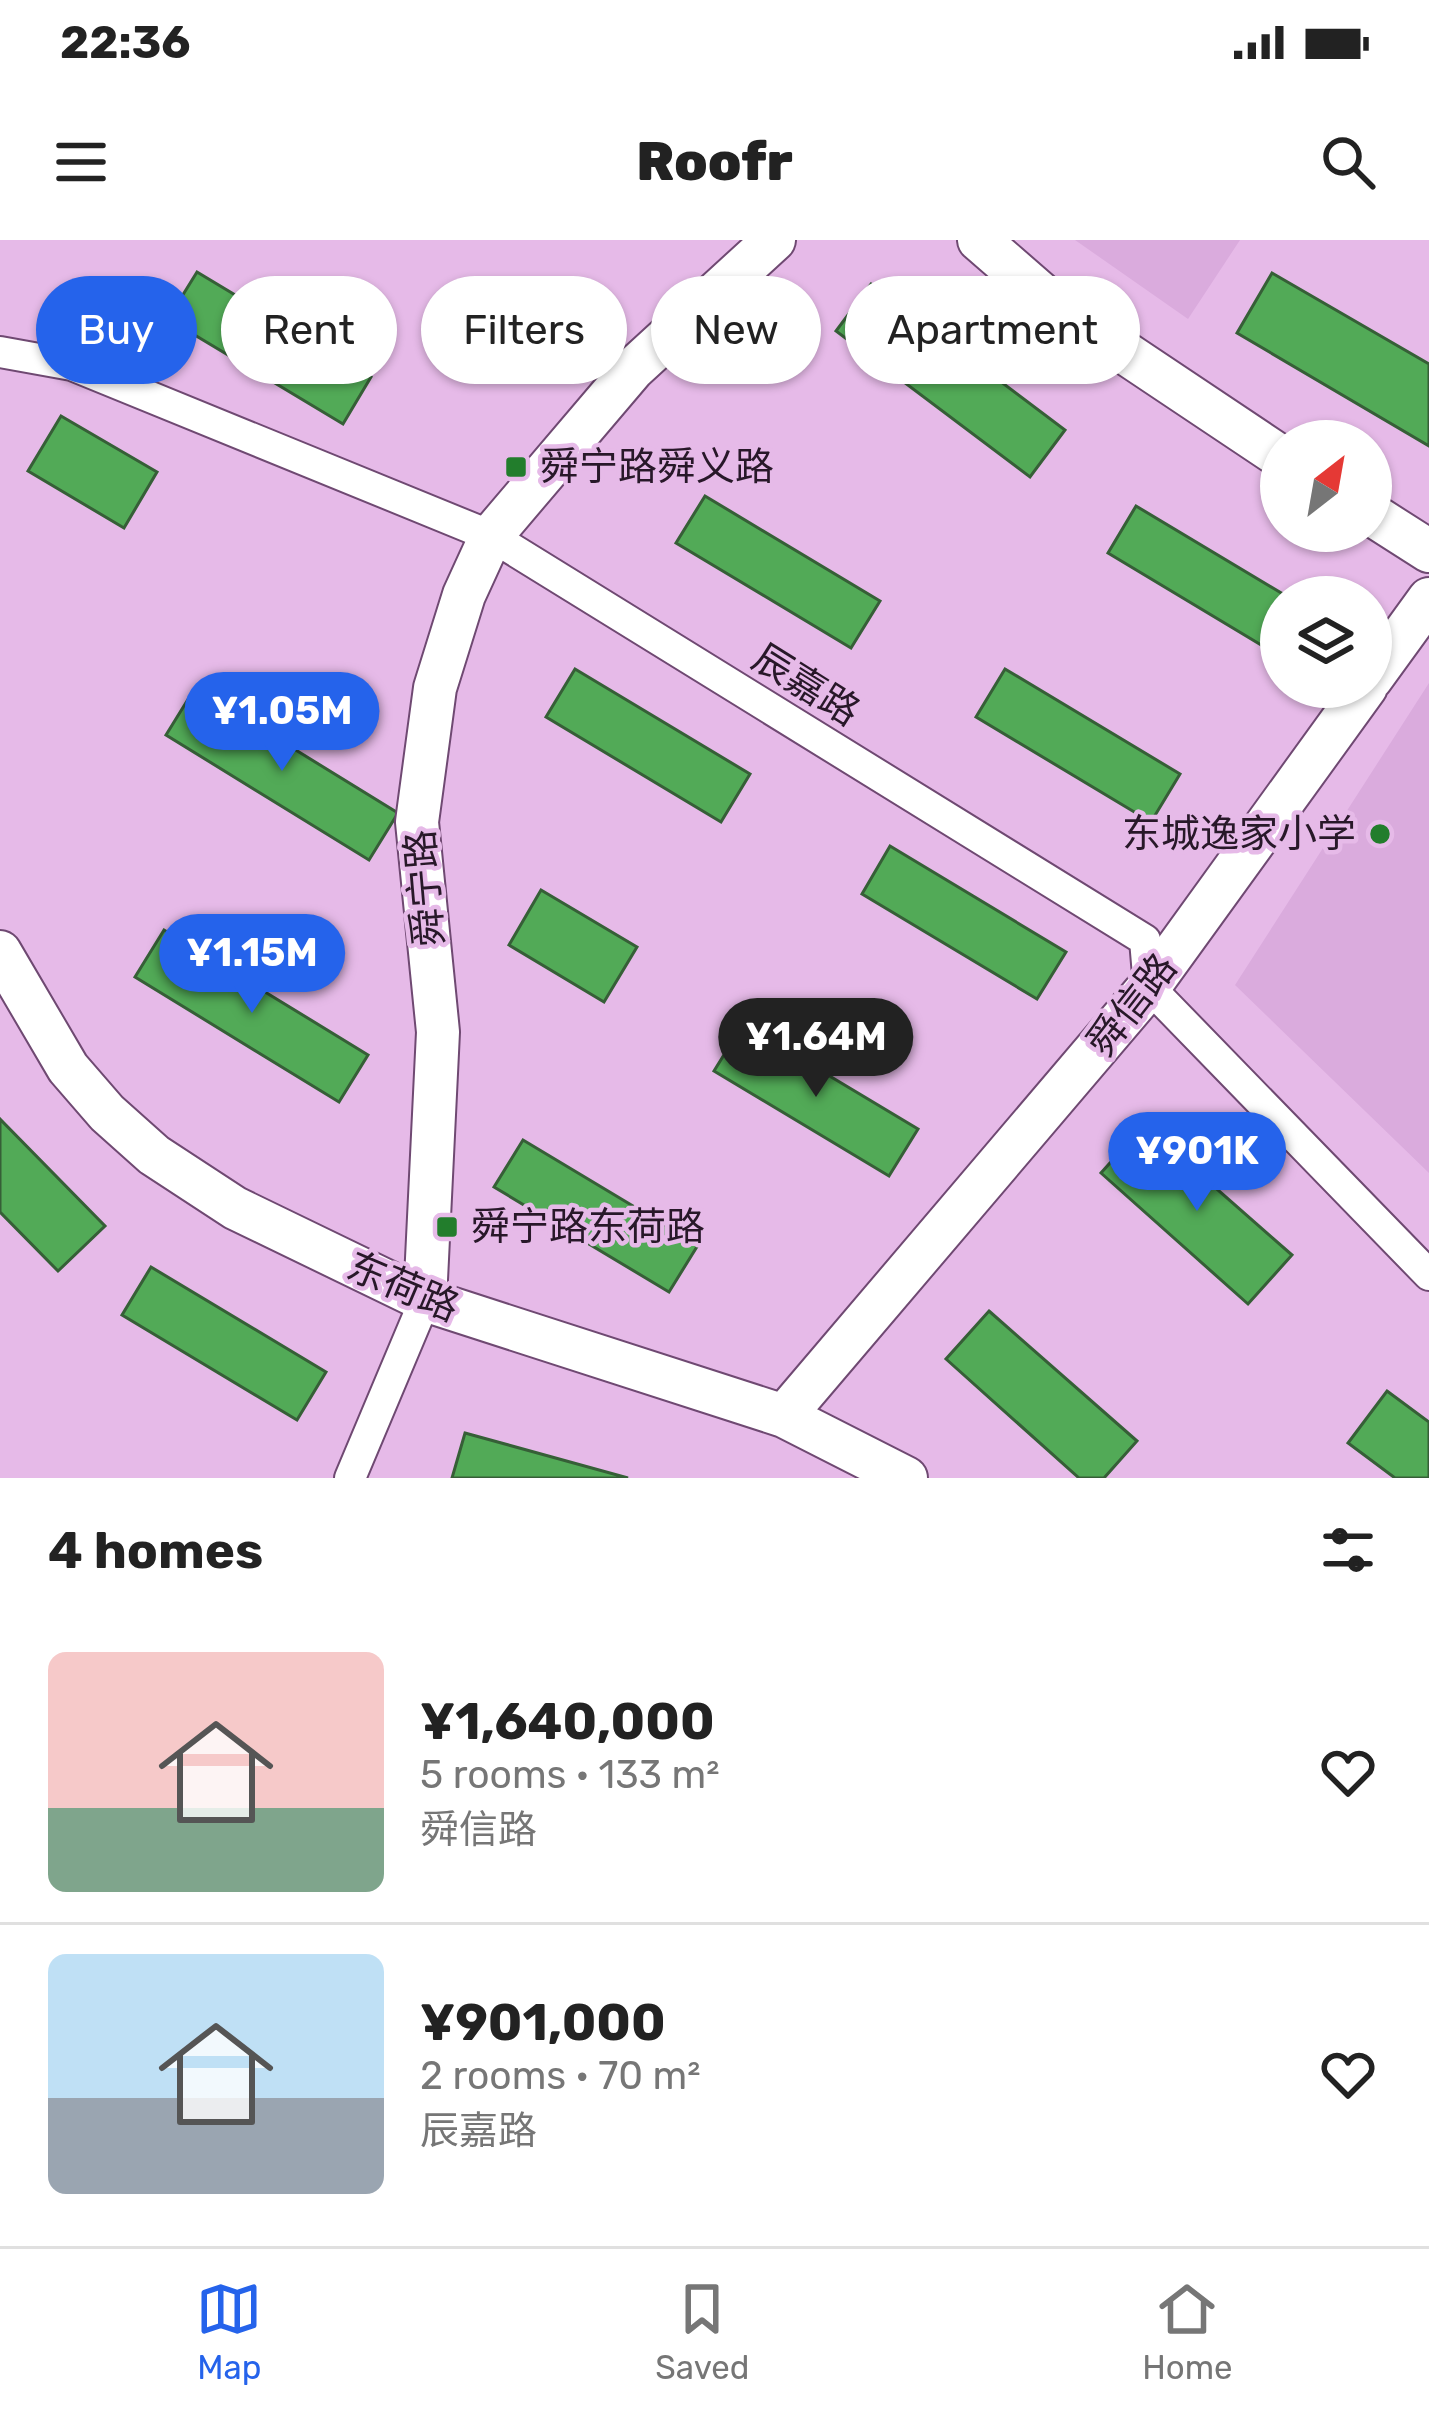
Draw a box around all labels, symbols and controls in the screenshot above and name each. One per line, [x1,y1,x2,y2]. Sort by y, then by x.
text: 22:36 [60,16,191,69]
icon: menu [48,129,114,195]
icon: search [1315,129,1381,195]
text: Roofr [636,130,793,194]
chip: Buy [36,276,197,384]
chip: Rent [221,276,397,384]
chip: Filters [421,276,627,384]
chip: New [651,276,821,384]
chip: Apartment [845,276,1140,384]
north arrow [1260,420,1392,552]
map controls [1260,420,1392,708]
place label: 舜宁路舜义路 [540,444,774,490]
marker: 舜宁路舜义路 [503,454,529,480]
button: layers [1260,576,1392,708]
street label: 辰嘉路 [744,634,868,736]
pin: ¥1.05M [184,672,380,774]
text: ¥1.05M [211,688,353,734]
place label: 东城逸家小学 [1122,811,1356,857]
marker: 东城逸家小学 [1367,821,1393,847]
street label: 舜宁路 [397,828,453,948]
pin: ¥1.15M [154,914,350,1016]
text: ¥1.15M [186,930,318,976]
street label: 舜信路 [1078,945,1186,1065]
pin: ¥1.64M [718,998,914,1100]
text: ¥1.64M [745,1014,887,1060]
pin: ¥901K [1113,1112,1281,1214]
text: ¥901K [1135,1128,1259,1174]
place label: 舜宁路东荷路 [471,1204,705,1250]
marker: 舜宁路东荷路 [434,1214,460,1240]
street label: 东荷路 [340,1243,466,1331]
icon: filters [1315,1517,1381,1583]
text: 4 homes [48,1520,263,1581]
text: ¥1,640,000 [420,1691,715,1752]
icon: home [144,1700,288,1844]
icon: heart [1315,1739,1381,1805]
text: 5 rooms · 133 m² [420,1752,720,1798]
text: 舜信路 [420,1807,537,1853]
text: ¥901,000 [420,1992,666,2053]
icon: home [144,2002,288,2146]
icon: heart [1315,2041,1381,2107]
text: 2 rooms · 70 m² [420,2053,701,2099]
text: 辰嘉路 [420,2108,537,2154]
tab: Map [196,2276,262,2387]
tab: Saved [655,2276,749,2387]
tab: Home [1142,2276,1233,2387]

